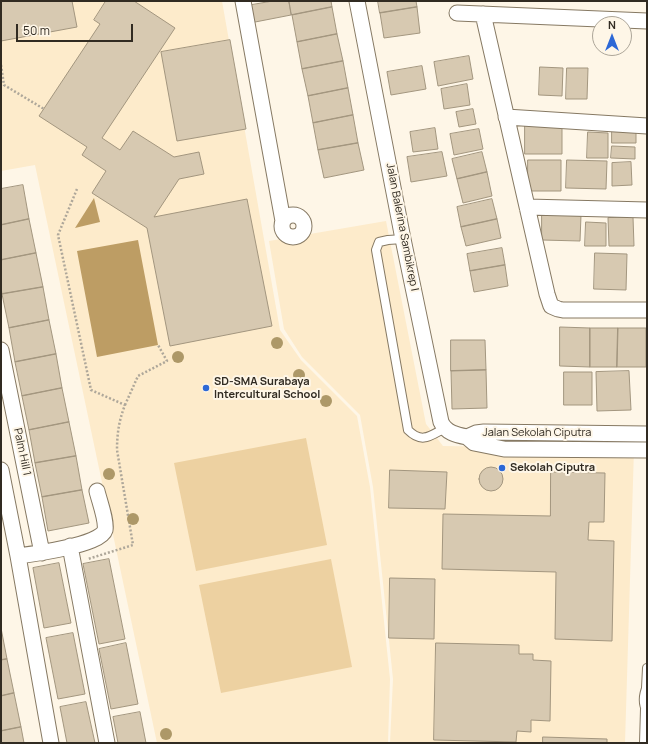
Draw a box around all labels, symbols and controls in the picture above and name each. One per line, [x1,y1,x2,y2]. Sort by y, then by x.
scale bar [18,16,135,42]
north arrow [592,16,632,56]
text: N [608,17,616,32]
text: 50 m [23,22,50,39]
street label: Jalan Balerina Sambikrep I [383,162,421,292]
place label: SD-SMA Surabaya Intercultural School [214,375,320,401]
marker: SD-SMA Surabaya Intercultural School [201,383,211,393]
street label: Jalan Sekolah Ciputra [483,426,591,440]
street label: Palm Hill 1 [11,427,33,477]
place label: Sekolah Ciputra [510,461,595,475]
marker: Sekolah Ciputra [497,463,507,473]

